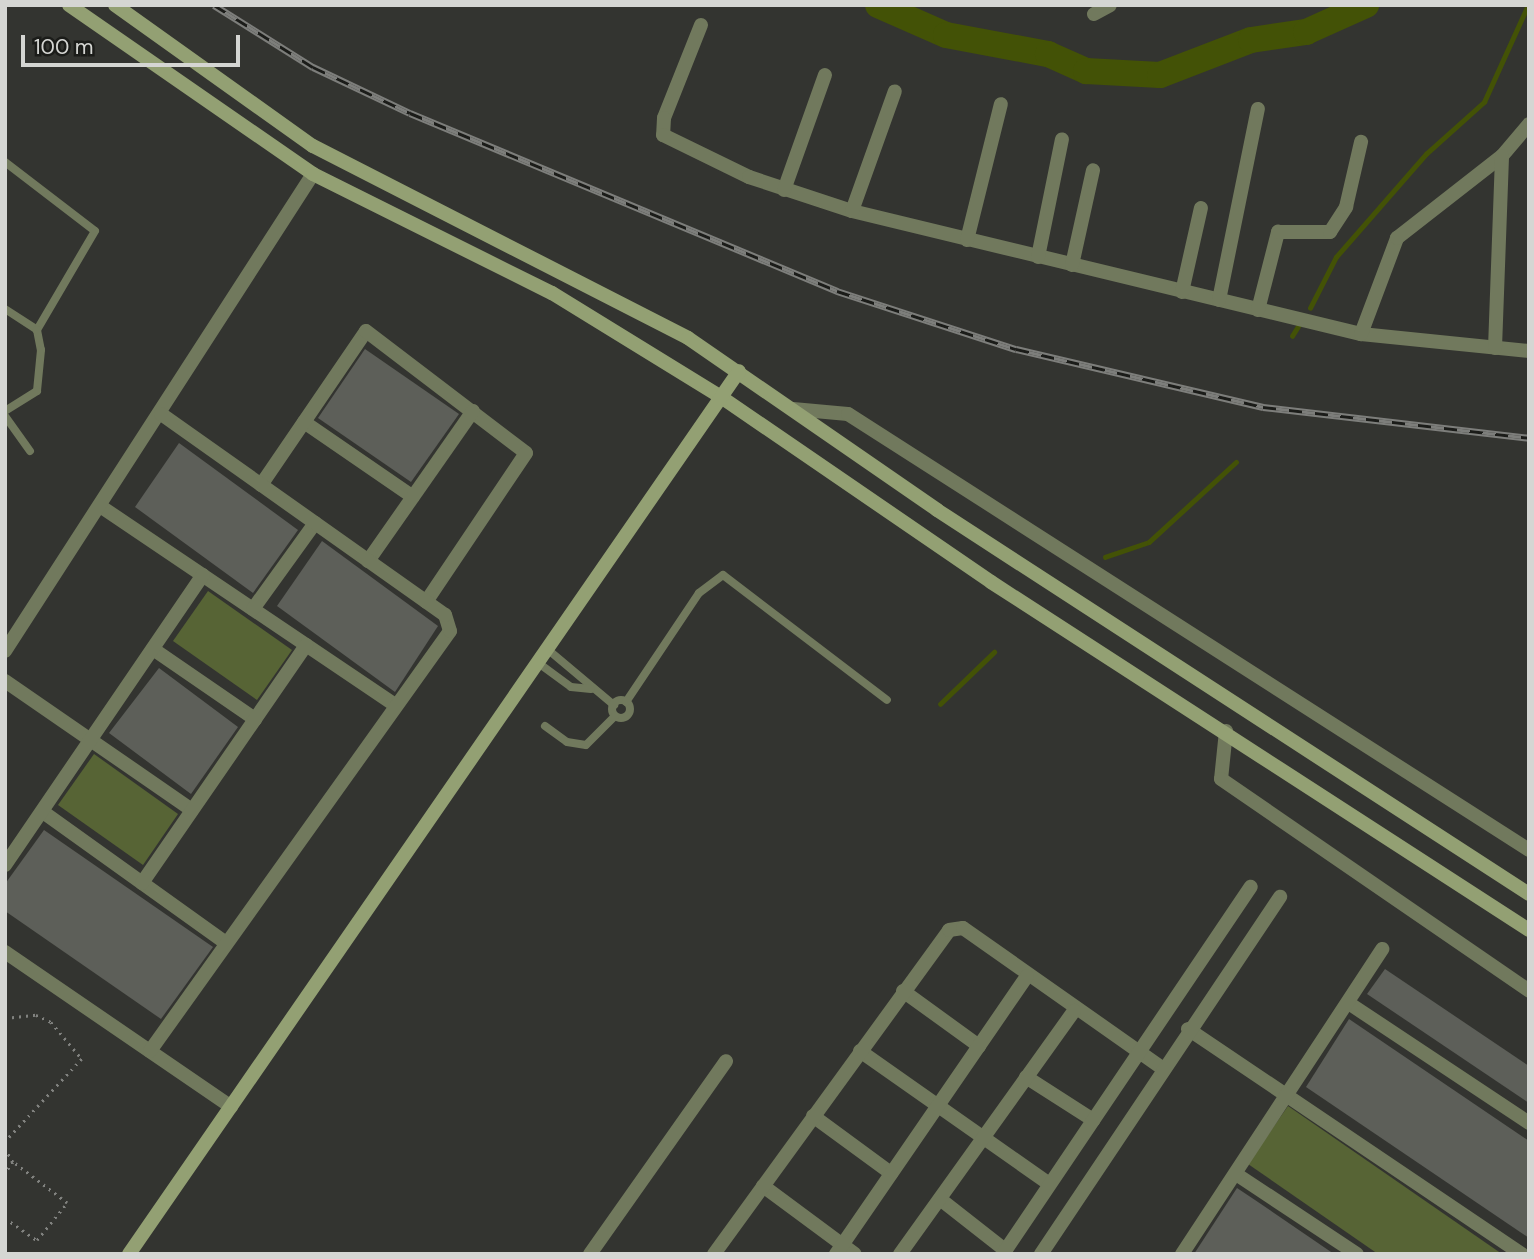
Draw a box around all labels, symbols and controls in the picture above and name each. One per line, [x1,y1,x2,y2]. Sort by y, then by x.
scale bar [24,21,243,65]
text: 100 m [34,33,94,61]

